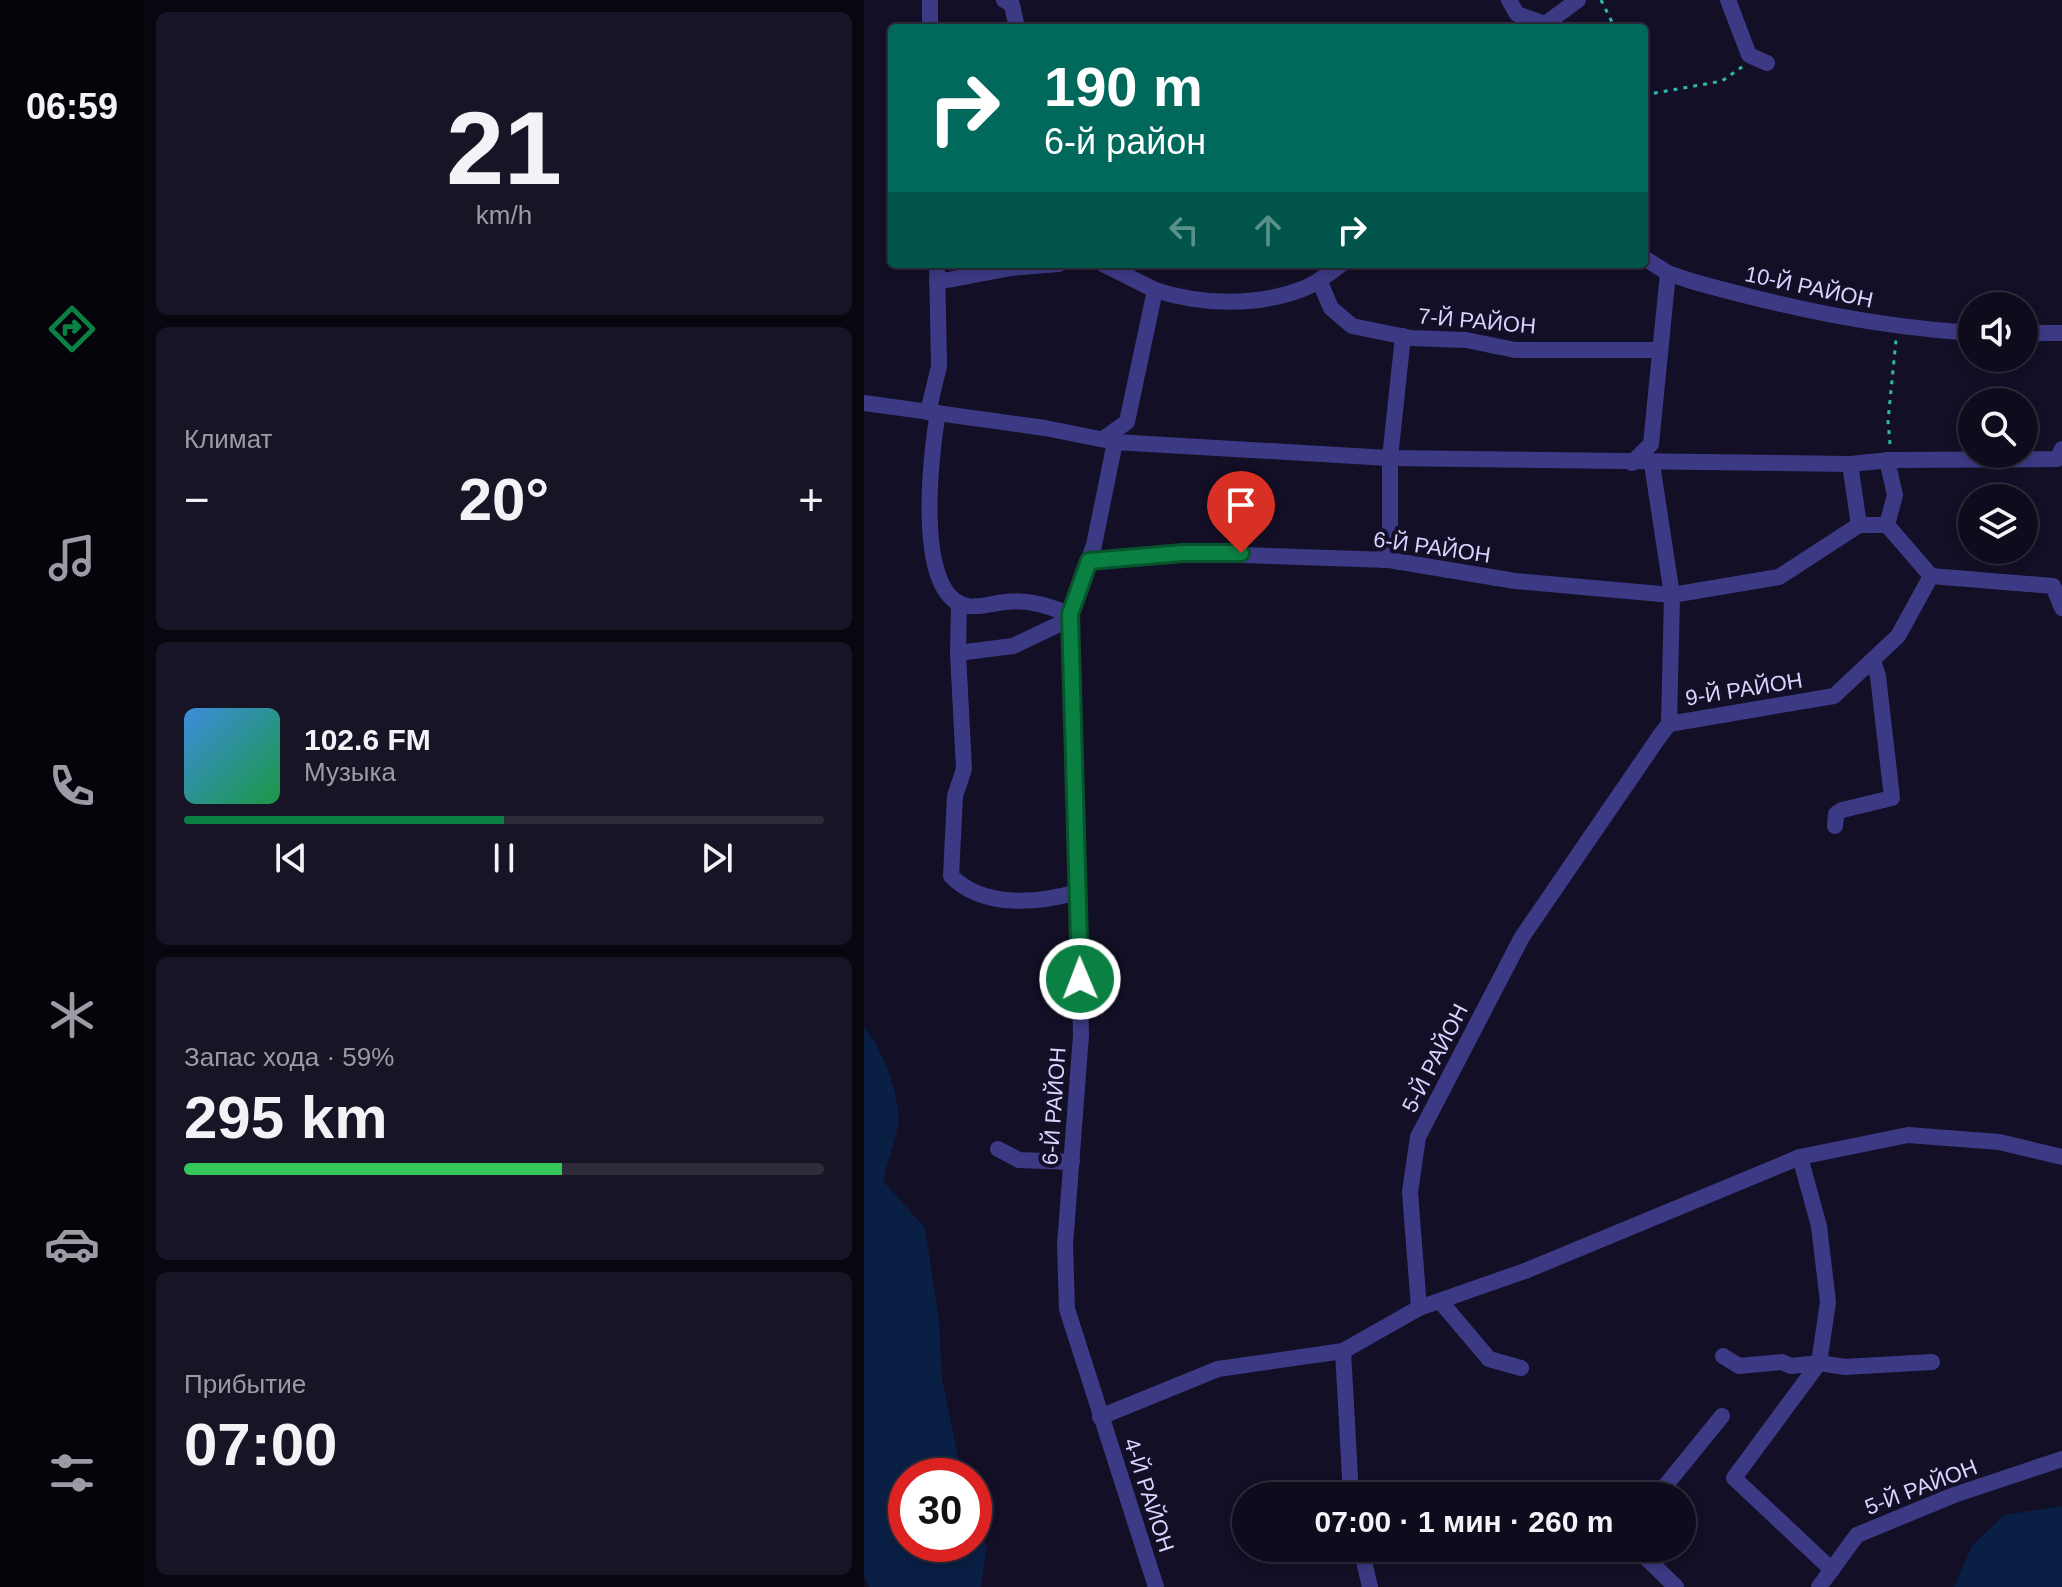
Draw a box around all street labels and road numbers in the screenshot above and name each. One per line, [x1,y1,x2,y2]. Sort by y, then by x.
street label: 10-Й РАЙОН [1743,261,1875,313]
street label: 7-Й РАЙОН [1417,303,1537,339]
street label: 6-Й РАЙОН [1372,526,1492,568]
street label: 9-Й РАЙОН [1684,667,1804,711]
street label: 5-Й РАЙОН [1397,1000,1473,1116]
street label: 6-Й РАЙОН [1037,1046,1071,1166]
street label: 4-Й РАЙОН [1119,1435,1179,1555]
street label: 5-Й РАЙОН [1861,1454,1981,1520]

